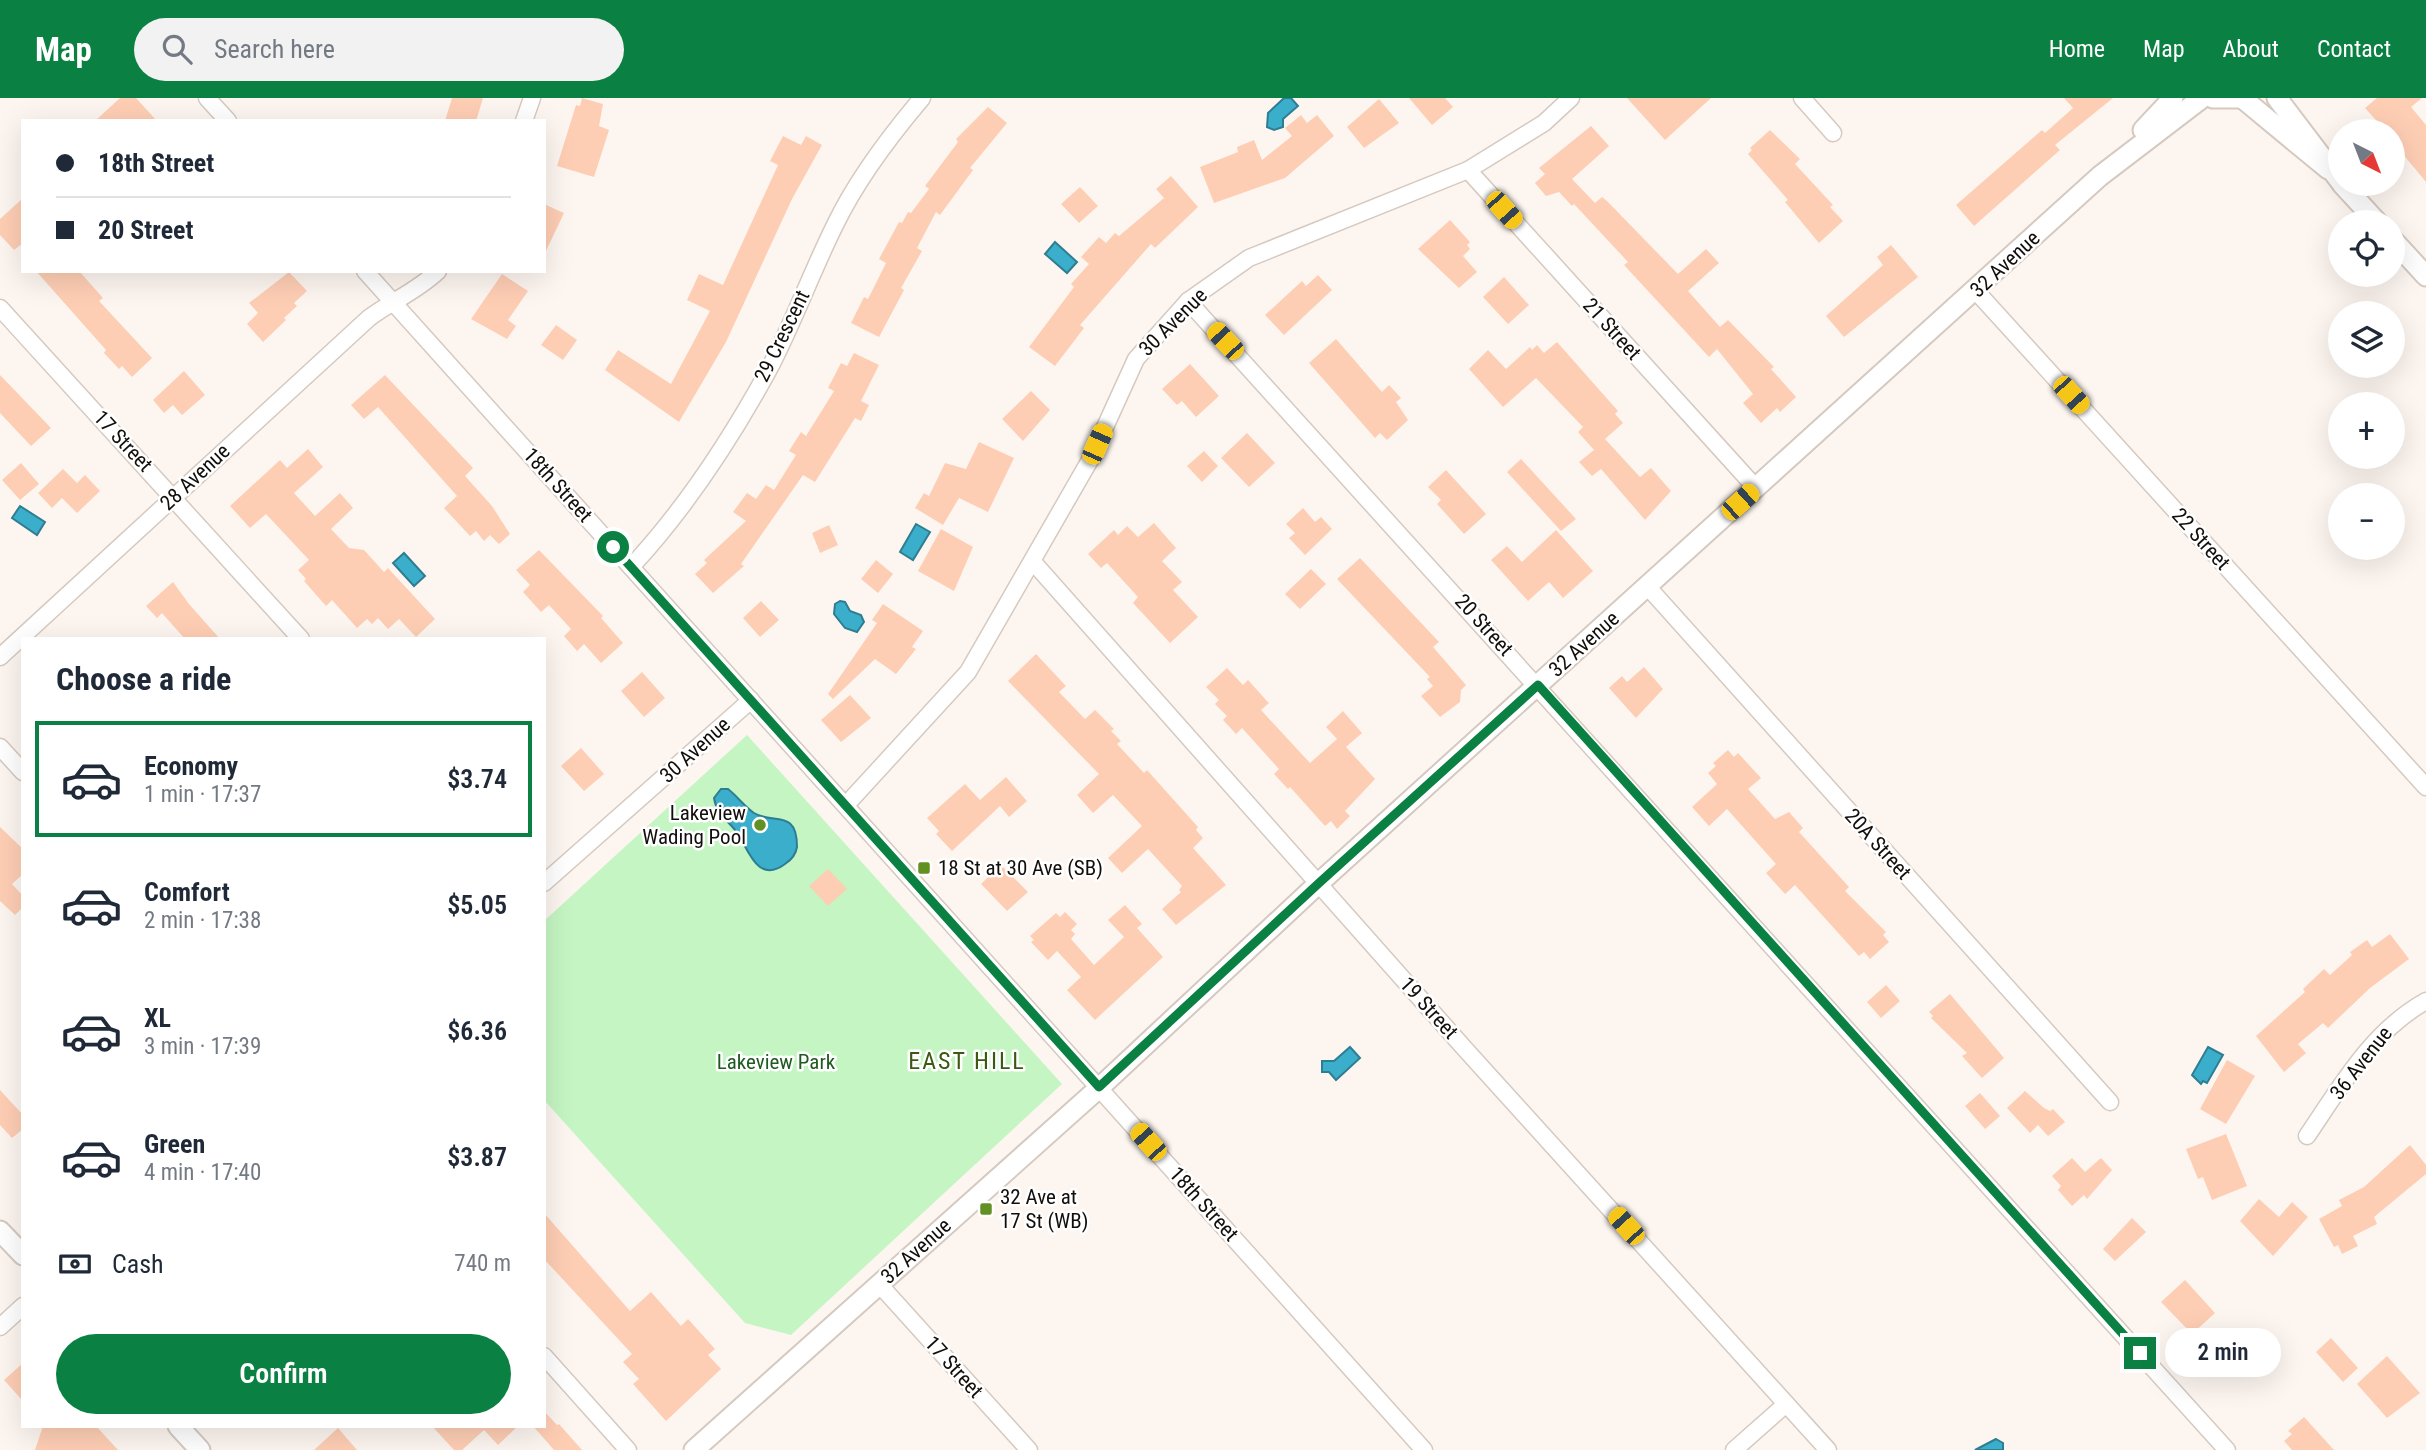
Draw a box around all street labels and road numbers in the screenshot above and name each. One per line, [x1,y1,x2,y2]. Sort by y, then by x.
street label: 32 Avenue [1965,226,2045,302]
street label: 30 Avenue [1134,283,1212,361]
street label: 29 Crescent [750,286,814,386]
street label: 21 Street [1578,293,1646,365]
street label: 17 Street [89,405,157,477]
street label: 28 Avenue [155,439,235,515]
street label: 18th Street [519,443,597,527]
street label: 22 Street [2167,503,2235,575]
street label: 20 Street [1450,589,1518,661]
street label: 32 Avenue [1544,606,1624,682]
street label: 30 Avenue [655,712,735,788]
street label: 20A Street [1840,804,1916,884]
street label: 19 Street [1395,972,1463,1044]
street label: 36 Avenue [2325,1022,2397,1104]
street label: 18th Street [1165,1162,1243,1246]
street label: 32 Avenue [876,1213,956,1289]
street label: 17 Street [920,1331,988,1403]

